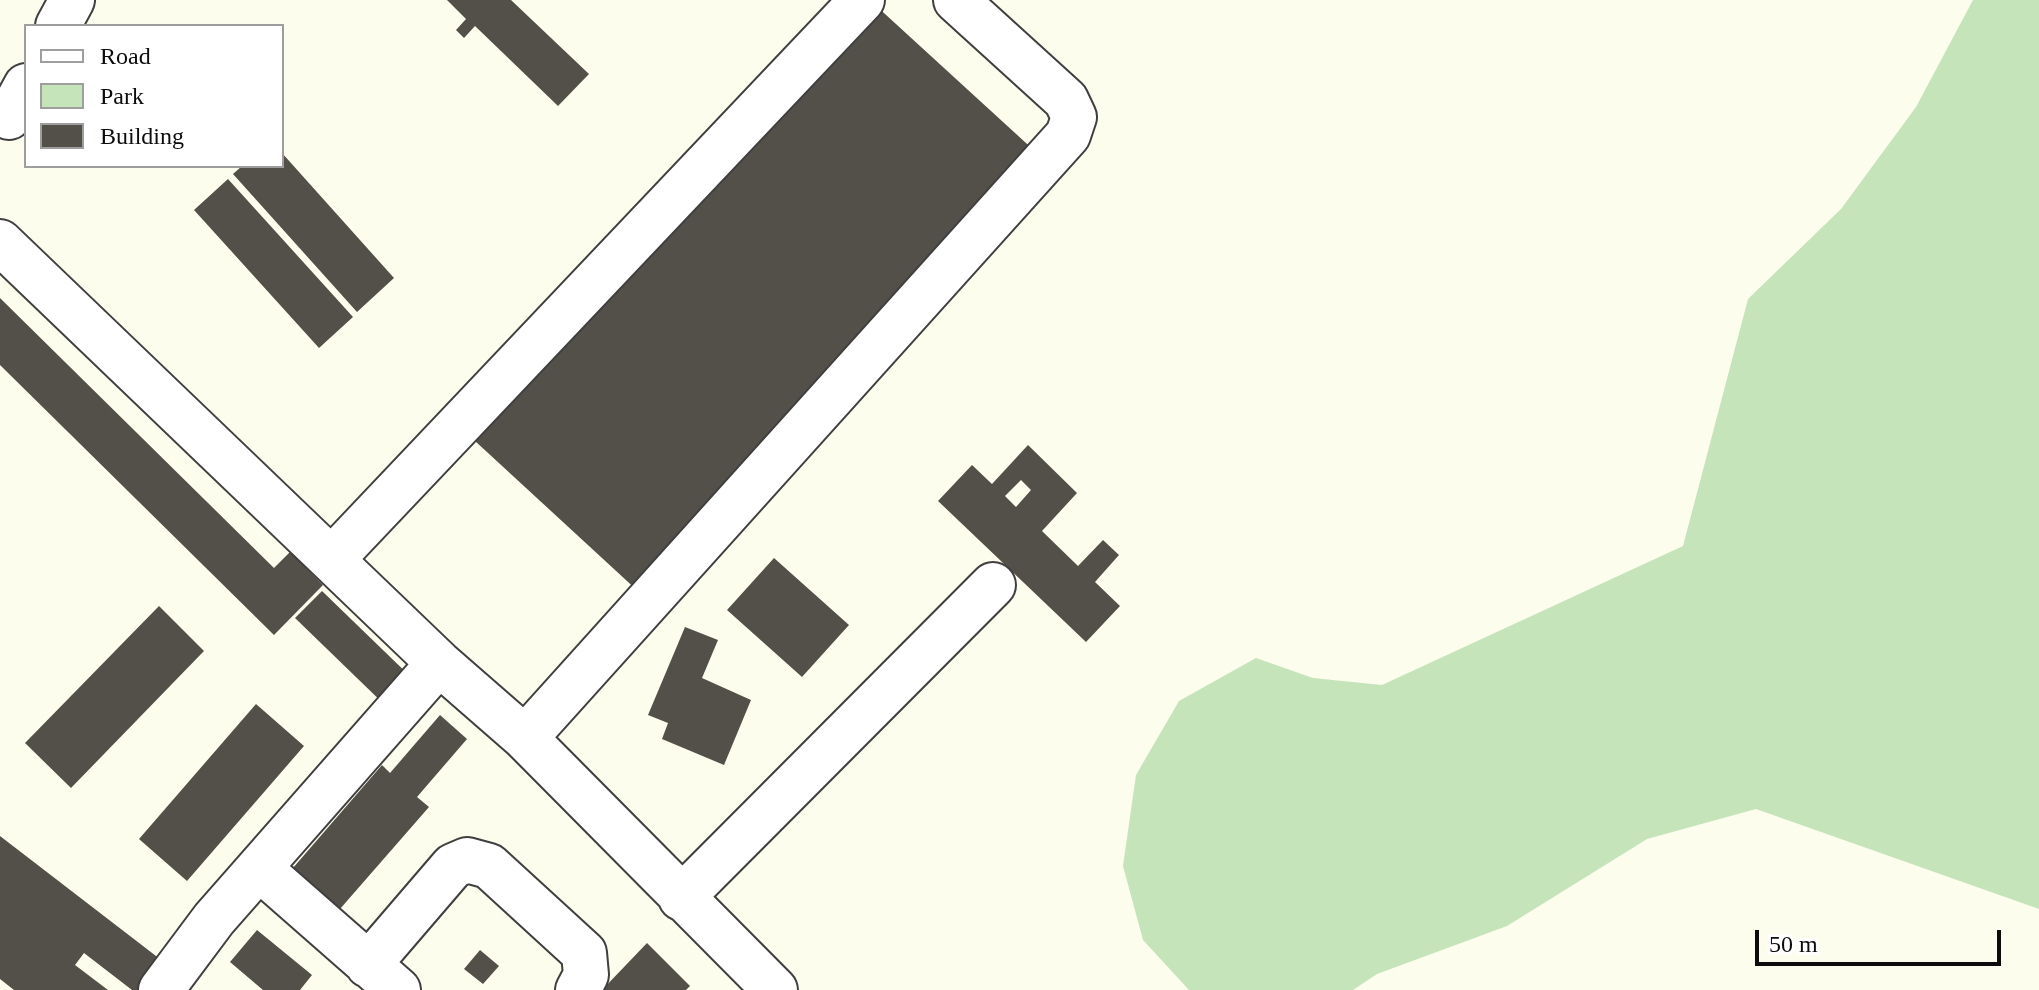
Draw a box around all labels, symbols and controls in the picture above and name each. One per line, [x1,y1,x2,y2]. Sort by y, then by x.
legend [24,24,284,168]
text: Road [100,43,151,69]
text: Park [100,83,144,109]
text: Building [100,123,184,149]
scale bar [1759,914,2005,964]
text: 50 m [1769,931,1818,957]

